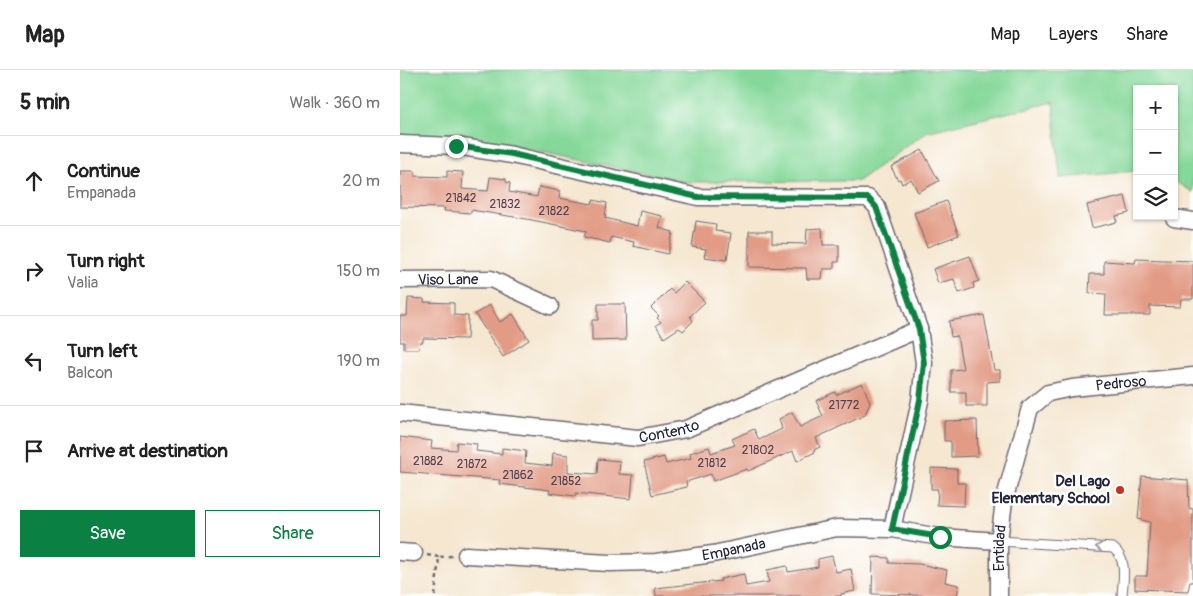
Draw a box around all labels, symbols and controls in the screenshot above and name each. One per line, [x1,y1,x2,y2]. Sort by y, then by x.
text: Map [25,20,65,49]
text: Map [991,23,1020,46]
text: Layers [1048,23,1098,46]
text: Share [1126,23,1168,46]
map controls [1133,85,1178,220]
button: + [1133,85,1178,130]
text: 5 min [20,89,70,116]
text: Walk · 360 m [289,93,380,113]
button: − [1133,130,1178,175]
route end [445,135,468,158]
text: Continue [67,159,140,183]
icon: ahead [20,167,48,195]
text: 20 m [342,171,380,191]
button: layers [1133,175,1178,220]
text: Empanada [67,183,136,203]
house number: 21842 [445,191,477,206]
house number: 21832 [490,197,521,212]
house number: 21822 [539,204,570,219]
text: Turn right [67,249,145,273]
icon: right [20,257,48,285]
text: 150 m [336,261,380,281]
street label: Viso Lane [418,270,479,289]
text: Valia [67,273,98,293]
text: Turn left [67,339,137,363]
icon: left [20,347,48,375]
text: 190 m [337,351,380,371]
text: Balcon [67,363,113,383]
street label: Pedroso [1095,371,1147,395]
house number: 21772 [829,398,860,413]
street label: Contento [637,415,702,447]
icon: arrive [20,437,48,465]
text: Arrive at destination [67,439,228,463]
house number: 21802 [742,443,774,458]
house number: 21882 [413,454,443,469]
house number: 21812 [698,456,727,471]
house number: 21872 [457,457,488,472]
house number: 21862 [502,468,534,483]
place label: Del Lago Elementary School [992,472,1110,508]
house number: 21852 [551,474,582,489]
marker: Del Lago Elementary School [1114,484,1126,496]
button: Save [20,510,195,557]
button: Share [205,510,380,557]
street label: Entidad [990,524,1010,571]
route start [929,526,952,549]
street label: Empanada [701,534,767,565]
one-way arrow [1095,542,1103,553]

